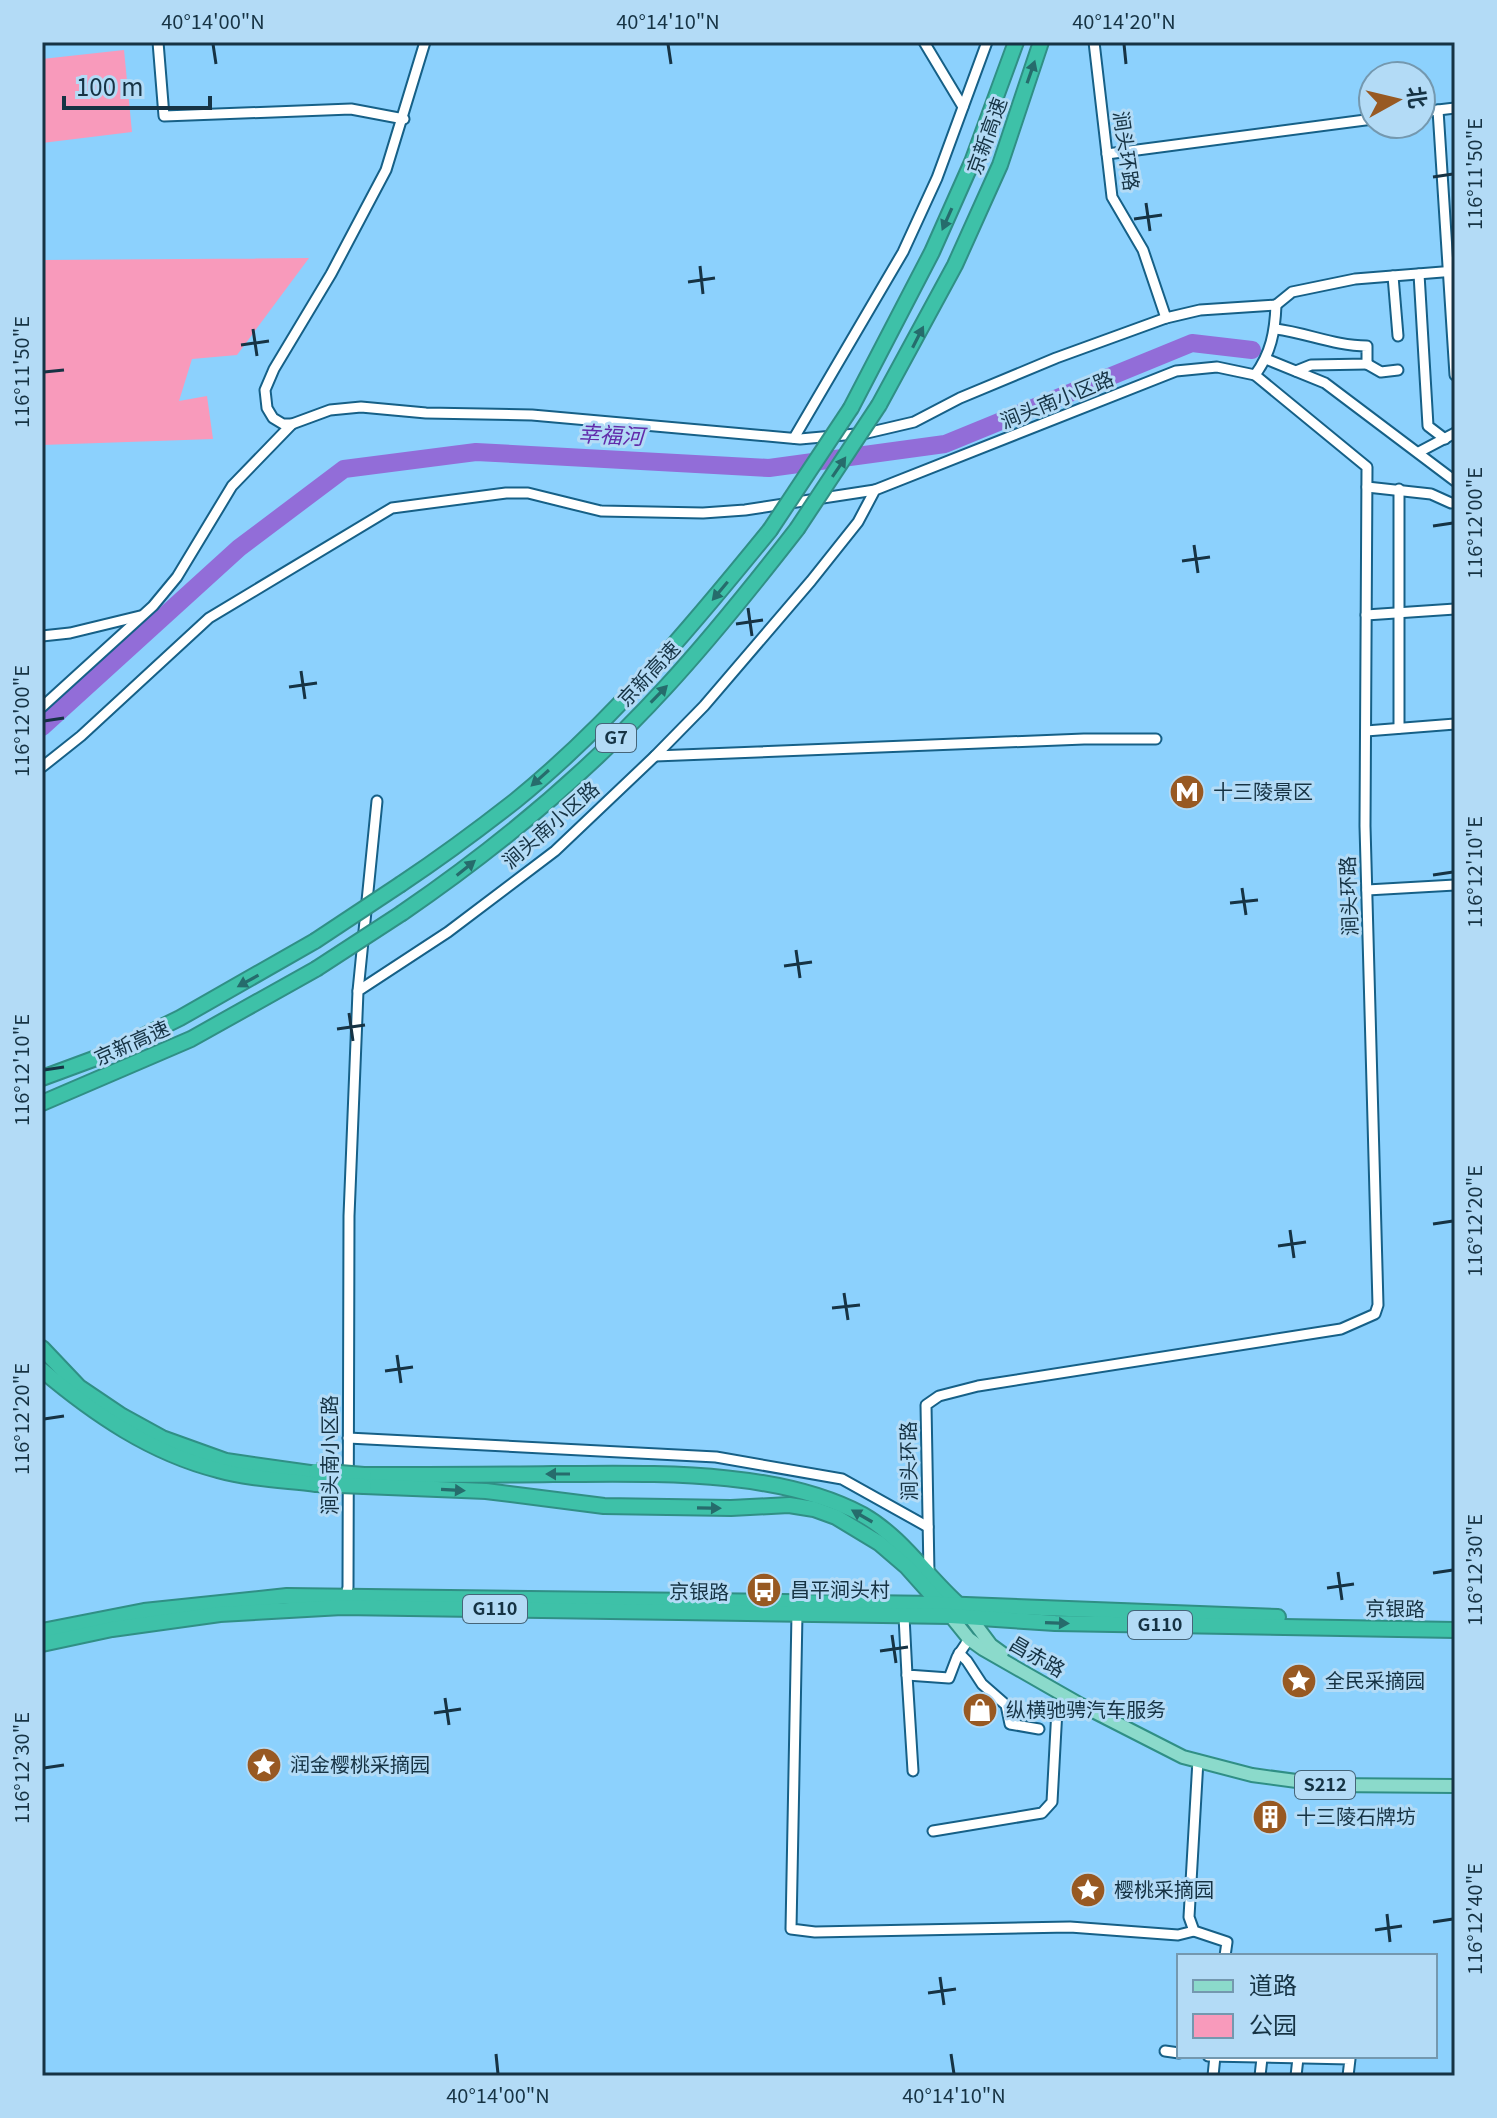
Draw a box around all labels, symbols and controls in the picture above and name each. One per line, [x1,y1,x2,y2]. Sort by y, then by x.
text: 40°14'00"N [161,6,265,35]
text: 40°14'10"N [616,6,720,35]
text: 40°14'20"N [1072,6,1176,35]
scale bar [64,60,210,110]
one-way arrow [1025,60,1037,84]
north arrow [1357,60,1437,140]
text: 100 m [76,68,144,103]
text: 北 [1401,84,1436,110]
street label: 京新高速 [958,93,1013,178]
street label: 涧头环路 [1108,109,1147,192]
text: 116°11'50"E [1459,118,1488,230]
one-way arrow [940,207,954,231]
text: 116°11'50"E [6,316,35,428]
one-way arrow [911,325,924,348]
street label: 涧头南小区路 [995,363,1118,435]
water label: 幸福河 [577,415,649,451]
one-way arrow [831,456,846,478]
text: 116°12'00"E [1459,467,1488,579]
one-way arrow [712,580,729,601]
street label: 京新高速 [610,634,686,712]
text: 116°12'00"E [6,665,35,777]
one-way arrow [649,685,667,704]
road number: G7 [596,724,636,752]
one-way arrow [531,768,550,786]
metro station icon: 十三陵景区 [1168,773,1206,811]
street label: 涧头南小区路 [495,774,605,874]
place label: 十三陵景区 [1213,776,1313,805]
text: 116°12'10"E [1459,816,1488,928]
street label: 涧头环路 [1332,856,1363,937]
one-way arrow [456,860,476,877]
one-way arrow [237,974,260,987]
street label: 京新高速 [89,1012,174,1071]
text: 116°12'10"E [6,1014,35,1126]
text: 116°12'20"E [1459,1165,1488,1277]
text: 116°12'20"E [6,1363,35,1475]
street label: 涧头南小区路 [314,1395,343,1515]
street label: 涧头环路 [892,1421,923,1501]
one-way arrow [545,1468,570,1480]
one-way arrow [441,1483,466,1496]
one-way arrow [697,1502,722,1514]
one-way arrow [851,1509,873,1523]
text: 116°12'30"E [1459,1514,1488,1626]
bus stop icon: 昌平涧头村 [745,1571,783,1609]
place label: 昌平涧头村 [790,1574,890,1603]
street label: 京银路 [669,1575,729,1606]
street label: 京银路 [1365,1592,1425,1623]
road number: G110 [463,1595,527,1623]
road number: G110 [1128,1611,1192,1639]
one-way arrow [1045,1616,1070,1629]
street label: 昌赤路 [1005,1628,1071,1683]
place icon: 全民采摘园 [1280,1662,1318,1700]
place label: 全民采摘园 [1325,1665,1425,1694]
shop icon: 纵横驰骋汽车服务 [961,1691,999,1729]
place label: 纵横驰骋汽车服务 [1006,1694,1166,1723]
text: 116°12'30"E [6,1712,35,1824]
place icon: 润金樱桃采摘园 [245,1746,283,1784]
place label: 润金樱桃采摘园 [290,1749,430,1778]
road number: S212 [1295,1771,1355,1799]
building icon: 十三陵石牌坊 [1251,1798,1289,1836]
place label: 十三陵石牌坊 [1296,1801,1416,1830]
text: 116°12'40"E [1459,1863,1488,1975]
place icon: 樱桃采摘园 [1069,1871,1107,1909]
place label: 樱桃采摘园 [1114,1874,1214,1903]
legend [1177,1954,1437,2058]
text: 道路 [1249,1966,1297,2001]
text: 公园 [1249,2006,1297,2041]
text: 40°14'00"N [446,2080,550,2109]
text: 40°14'10"N [902,2080,1006,2109]

